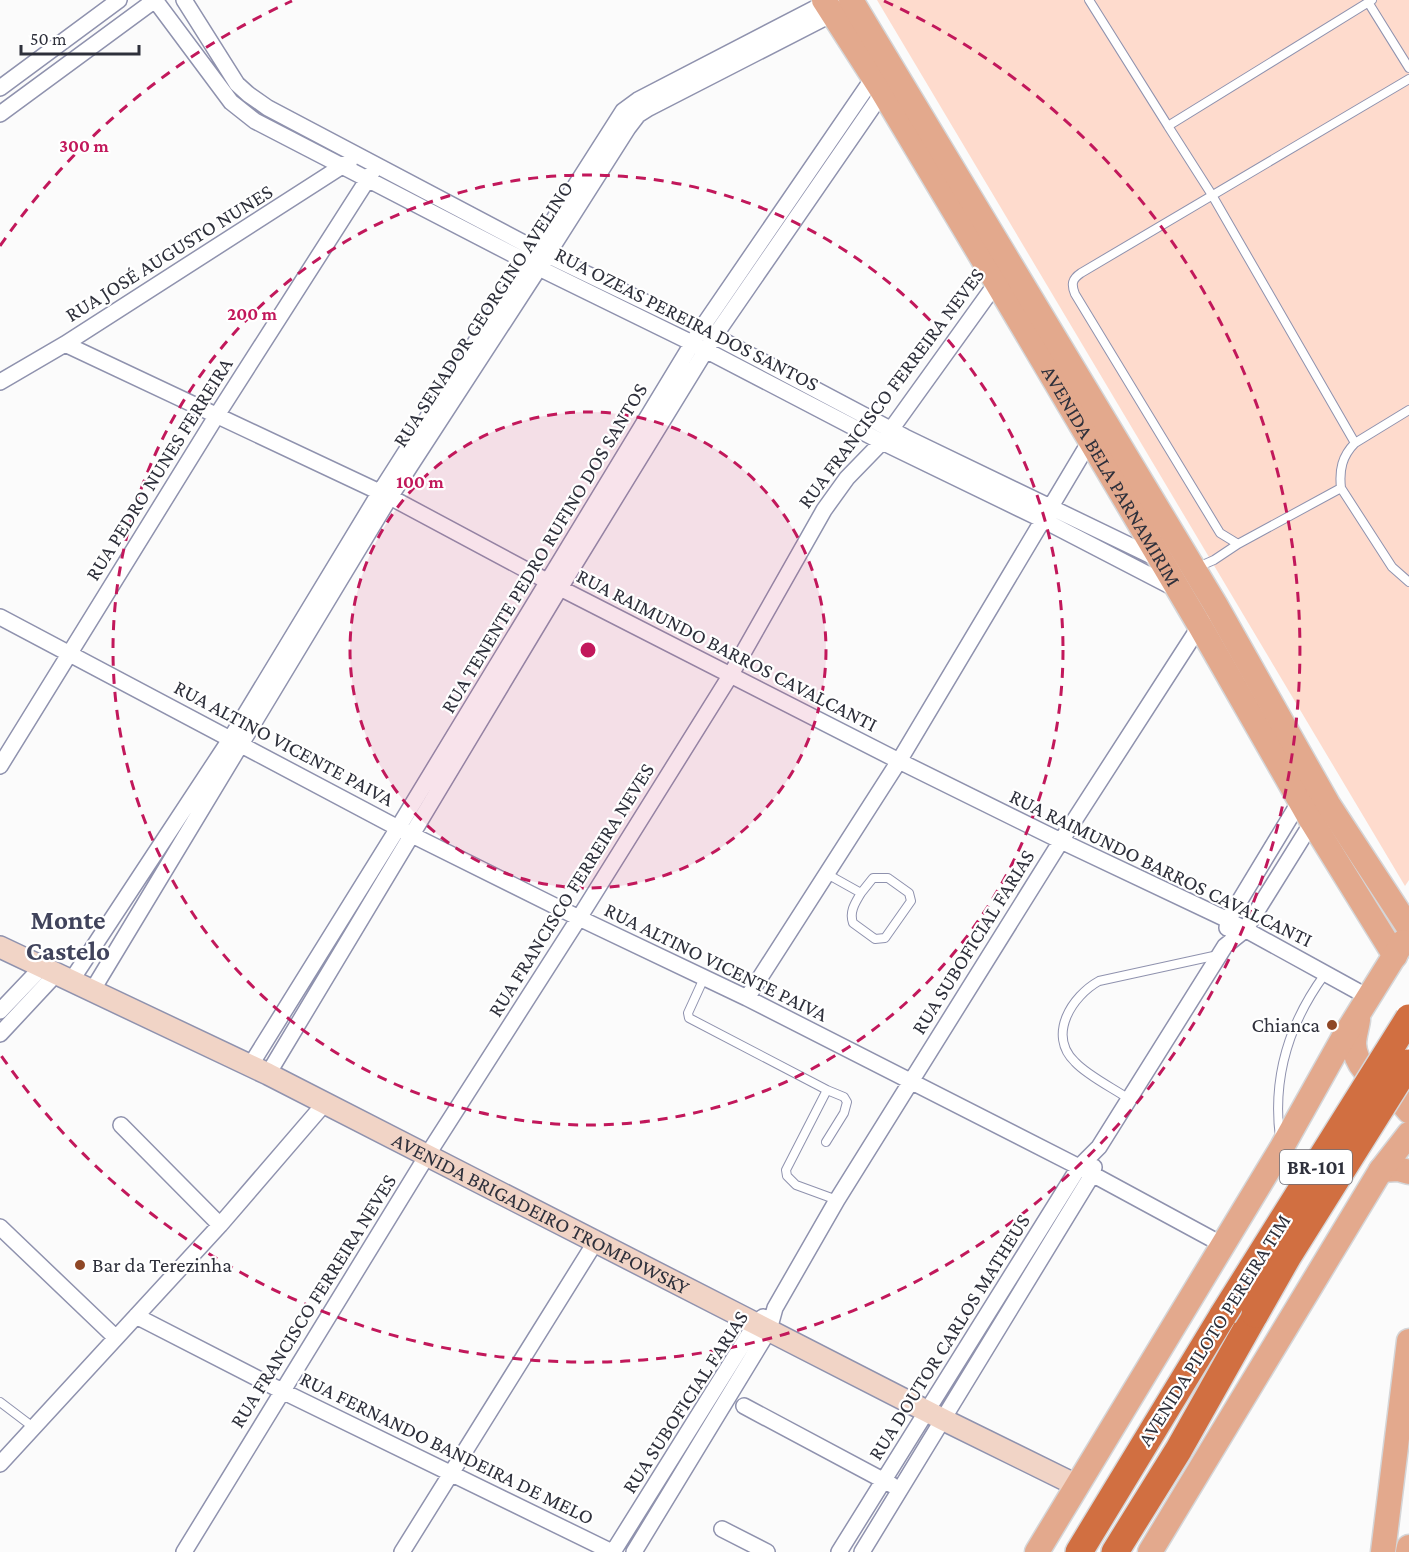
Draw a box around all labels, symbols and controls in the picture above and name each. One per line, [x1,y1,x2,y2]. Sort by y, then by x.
scale bar [21,18,140,56]
text: 50 m [30,29,67,49]
text: 300 m [59,136,109,156]
street label: RUA SENADOR GEORGINO AVELINO [388,177,578,451]
street label: RUA JOSÉ AUGUSTO NUNES [61,179,277,327]
street label: RUA OZEAS PEREIRA DOS SANTOS [551,242,823,396]
street label: RUA FRANCISCO FERREIRA NEVES [793,263,989,513]
text: 200 m [227,304,278,324]
street label: RUA PEDRO NUNES FERREIRA [80,353,238,585]
street label: AVENIDA BELA PARNAMIRIM [1037,361,1186,591]
street label: RUA TENENTE PEDRO RUFINO DOS SANTOS [436,379,652,717]
text: 100 m [396,472,444,492]
street label: RUA RAIMUNDO BARROS CAVALCANTI [573,564,881,736]
centre of rings [578,640,598,660]
street label: RUA ALTINO VICENTE PAIVA [170,675,398,811]
street label: RUA FRANCISCO FERREIRA NEVES [483,759,659,1021]
street label: RUA RAIMUNDO BARROS CAVALCANTI [1006,784,1316,952]
street label: RUA SUBOFICIAL FARIAS [906,845,1040,1039]
street label: RUA ALTINO VICENTE PAIVA [601,897,832,1027]
district label: Monte Castelo [26,905,110,966]
place label: Chianca [1251,1013,1320,1037]
marker: Chianca [1325,1018,1339,1032]
street label: AVENIDA BRIGADEIRO TROMPOWSKY [388,1128,694,1300]
road number: BR-101 [1280,1150,1352,1184]
street label: RUA FRANCISCO FERREIRA NEVES [225,1170,401,1432]
street label: RUA DOUTOR CARLOS MATHEUS [863,1209,1035,1464]
street label: AVENIDA PILOTO PEREIRA TIM [1133,1210,1295,1450]
place label: Bar da Terezinha [92,1253,232,1277]
marker: Bar da Terezinha [73,1258,87,1272]
street label: RUA SUBOFICIAL FARIAS [617,1306,753,1498]
street label: RUA FERNANDO BANDEIRA DE MELO [296,1366,598,1530]

